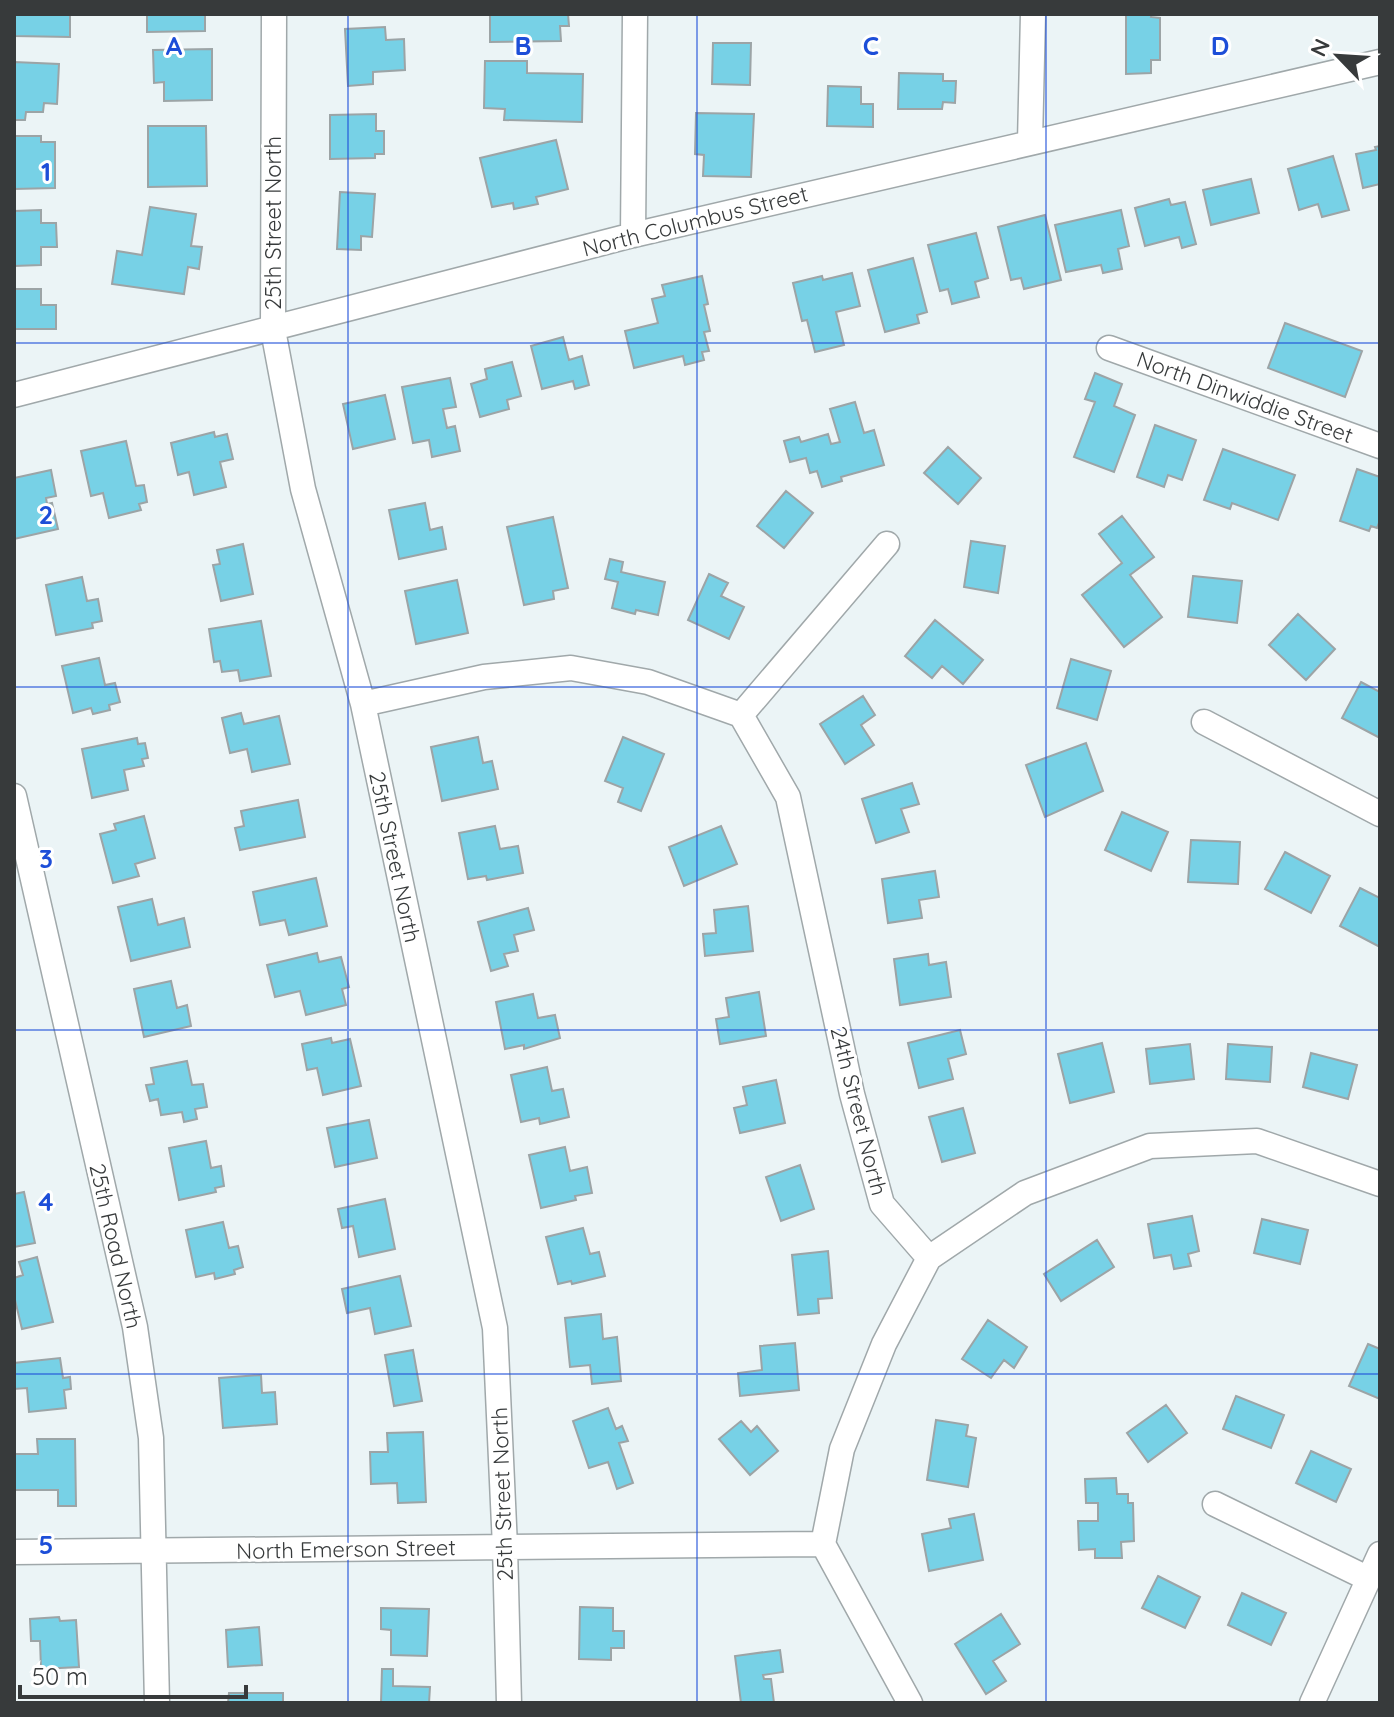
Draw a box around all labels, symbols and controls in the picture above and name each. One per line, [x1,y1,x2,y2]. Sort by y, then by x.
north arrow [1298,16,1378,96]
text: A [166,29,183,62]
text: B [514,29,532,62]
text: C [863,29,879,62]
text: D [1211,29,1229,62]
text: N [1304,34,1336,61]
street label: 25th Street North [259,136,287,310]
text: 1 [41,155,51,188]
street label: North Columbus Street [579,179,811,263]
street label: North Dinwiddie Street [1133,345,1357,449]
text: 2 [39,498,53,531]
street label: 25th Street North [363,769,427,945]
text: 3 [39,842,53,875]
street label: 24th Street North [824,1024,894,1198]
street label: 25th Road North [83,1161,149,1331]
text: 4 [38,1185,54,1218]
street label: 25th Street North [485,1407,519,1581]
text: 5 [39,1528,53,1561]
street label: North Emerson Street [236,1533,456,1565]
scale bar [20,1649,246,1699]
text: 50 m [32,1661,88,1691]

